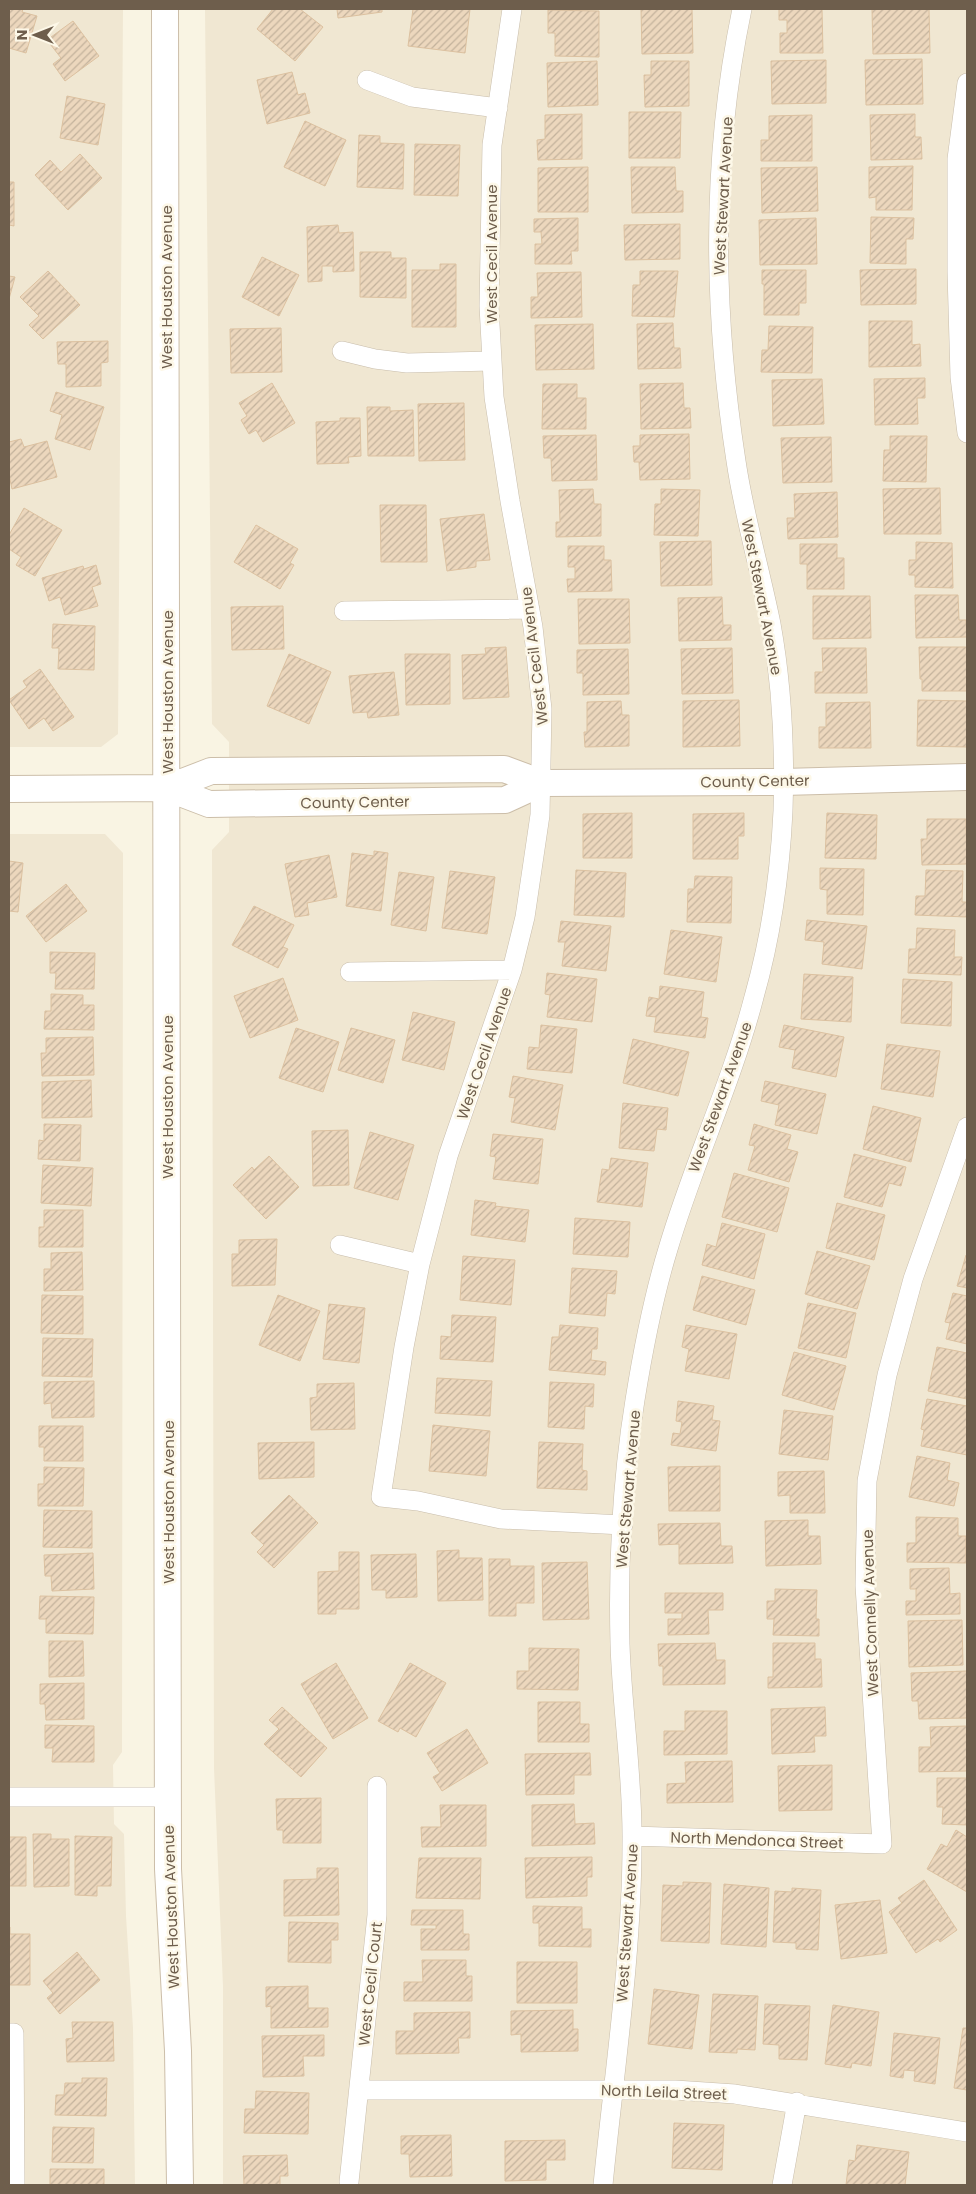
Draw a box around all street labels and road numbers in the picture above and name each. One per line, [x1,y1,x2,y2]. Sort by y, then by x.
street label: West Stewart Avenue [708,116,738,276]
street label: West Cecil Avenue [481,185,502,323]
street label: West Houston Avenue [156,205,177,369]
street label: West Stewart Avenue [737,517,787,677]
street label: West Cecil Avenue [515,586,553,726]
street label: West Houston Avenue [157,610,178,774]
street label: County Center [700,770,810,792]
street label: County Center [300,791,410,813]
street label: West Cecil Avenue [451,984,517,1122]
street label: West Houston Avenue [157,1015,178,1179]
street label: West Stewart Avenue [683,1019,757,1175]
street label: West Stewart Avenue [611,1409,645,1569]
street label: West Houston Avenue [158,1420,179,1584]
street label: West Connelly Avenue [857,1529,883,1697]
street label: West Houston Avenue [158,1825,184,1989]
street label: North Mendonca Street [670,1826,844,1854]
street label: West Stewart Avenue [611,1843,643,2003]
street label: West Cecil Court [353,1921,387,2047]
street label: North Leila Street [601,2079,727,2105]

